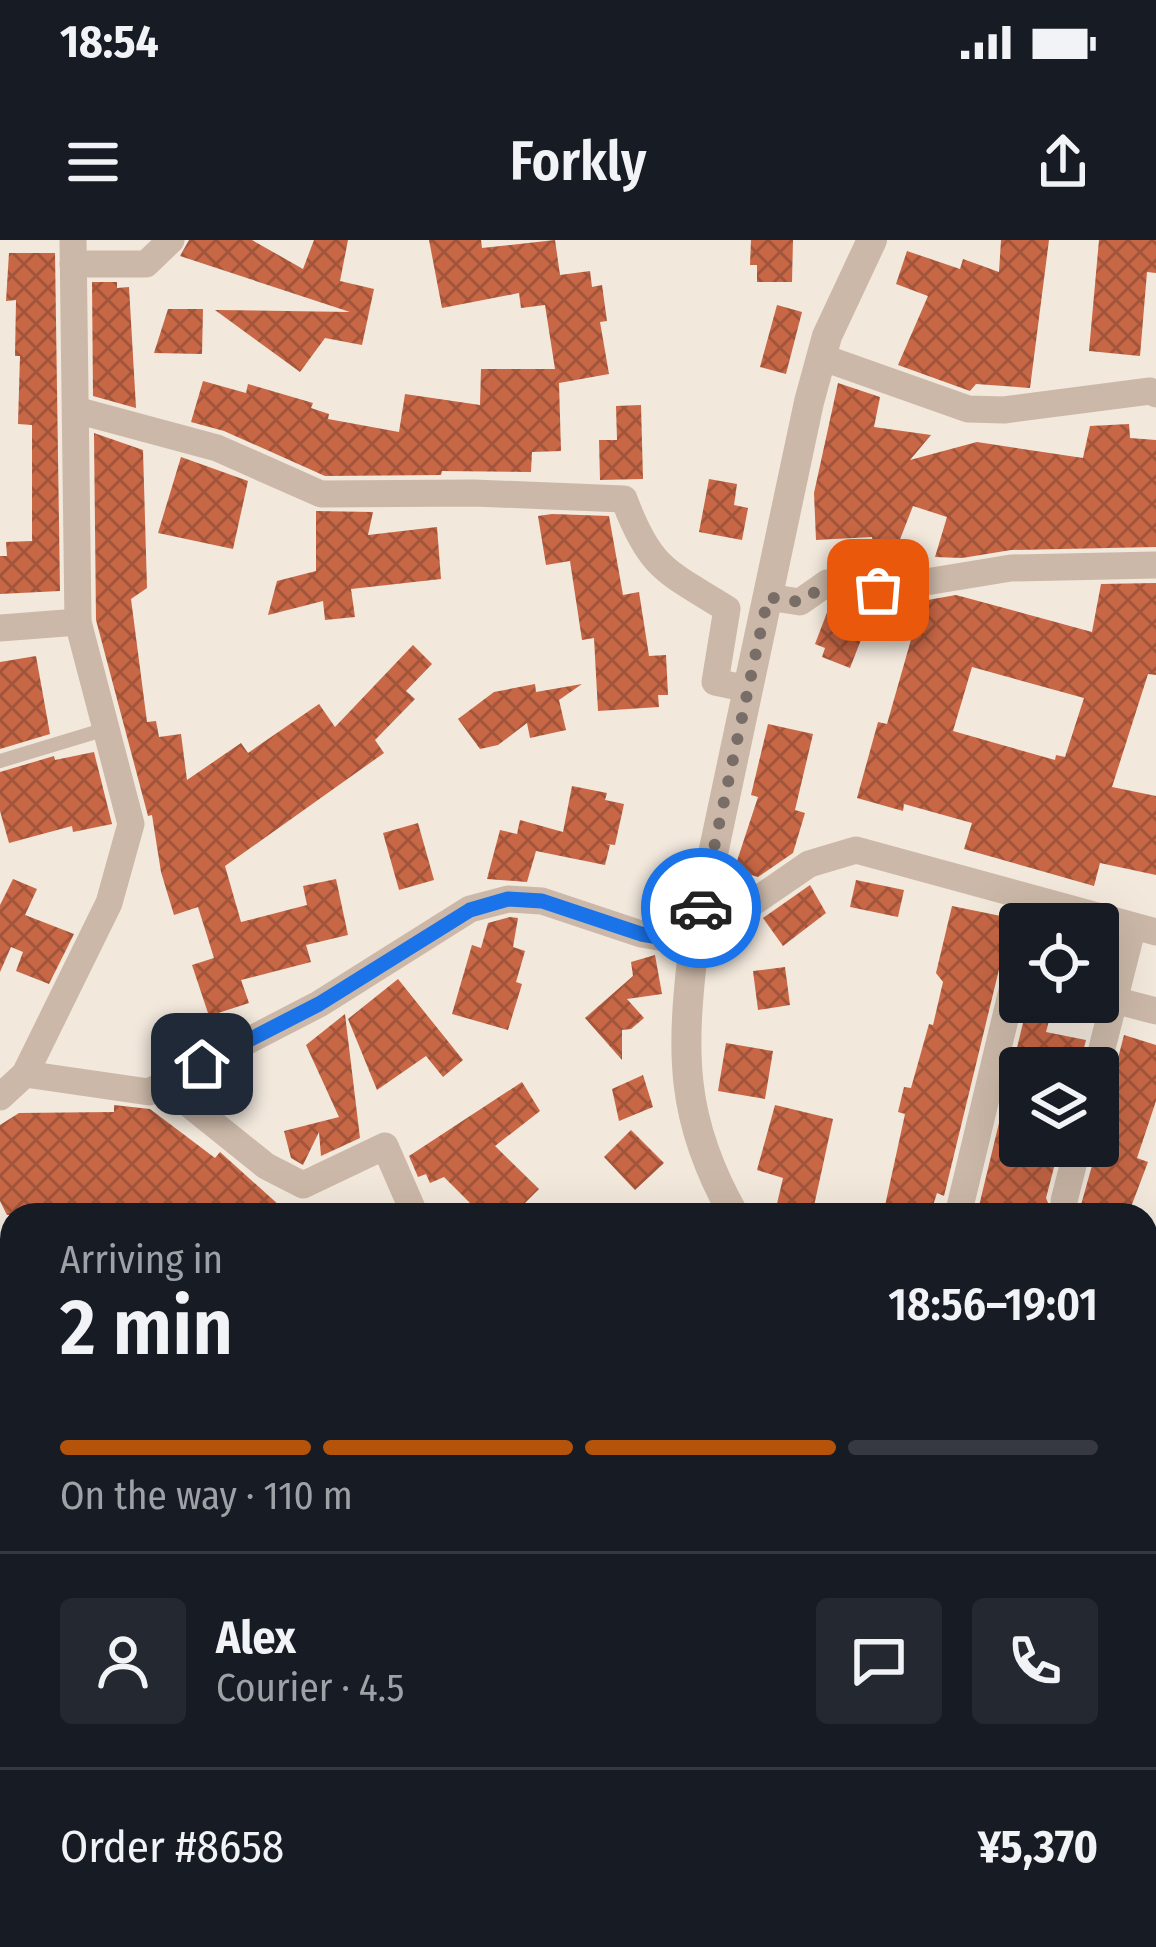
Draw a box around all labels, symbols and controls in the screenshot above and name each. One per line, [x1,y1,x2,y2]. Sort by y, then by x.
text: 18:54 [60,15,159,69]
icon: menu [60,129,126,195]
icon: share [1030,129,1096,195]
text: Forkly [510,130,646,194]
pin [827,539,929,641]
icon: bag [845,557,911,623]
courier [641,848,761,968]
icon: car [668,875,734,941]
map controls [999,903,1119,1167]
button: locate [999,903,1119,1023]
pin [151,1013,253,1115]
icon: home [169,1031,235,1097]
button: layers [999,1047,1119,1167]
text: Arriving in [60,1237,223,1283]
text: 18:56–19:01 [888,1278,1098,1332]
text: 2 min [60,1281,233,1375]
text: On the way · 110 m [60,1473,353,1519]
button: person [60,1598,186,1724]
button: chat [816,1598,942,1724]
button: phone [972,1598,1098,1724]
text: Alex [216,1611,296,1665]
text: Courier · 4.5 [216,1665,404,1711]
text: Order #8658 [60,1820,284,1874]
text: ¥5,370 [978,1820,1098,1874]

